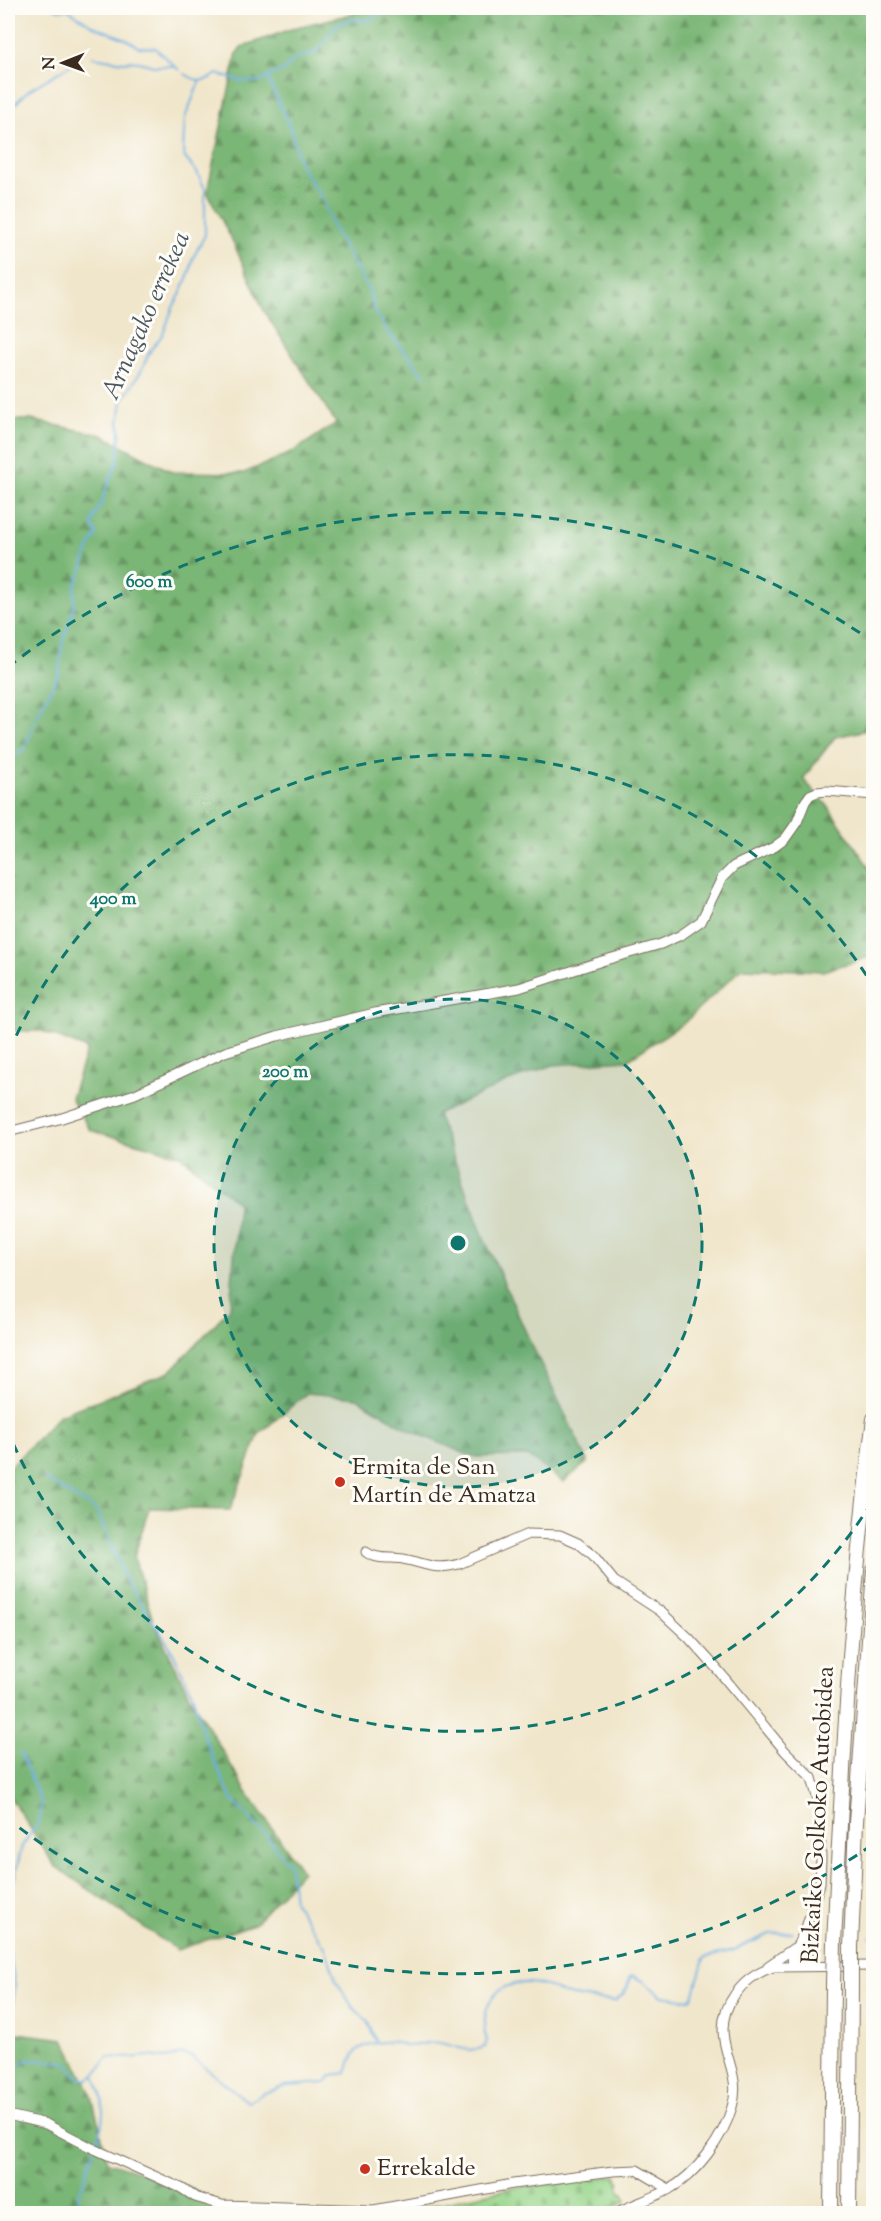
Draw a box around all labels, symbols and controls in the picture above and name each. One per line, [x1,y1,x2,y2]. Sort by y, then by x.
north arrow [33,33,93,93]
text: N [39,56,62,70]
water label: Arnagako errekea [93,226,201,406]
text: 600 m [126,570,172,596]
text: 400 m [89,887,136,913]
text: 200 m [262,1060,308,1086]
centre of rings [448,1233,468,1253]
place label: Ermita de San Martín de Amatza [352,1451,536,1513]
marker: Ermita de San Martín de Amatza [333,1475,347,1489]
street label: Bizkaiko Golkoko Autobidea [794,1665,844,1965]
place label: Errekalde [377,2152,476,2186]
marker: Errekalde [358,2162,372,2176]

